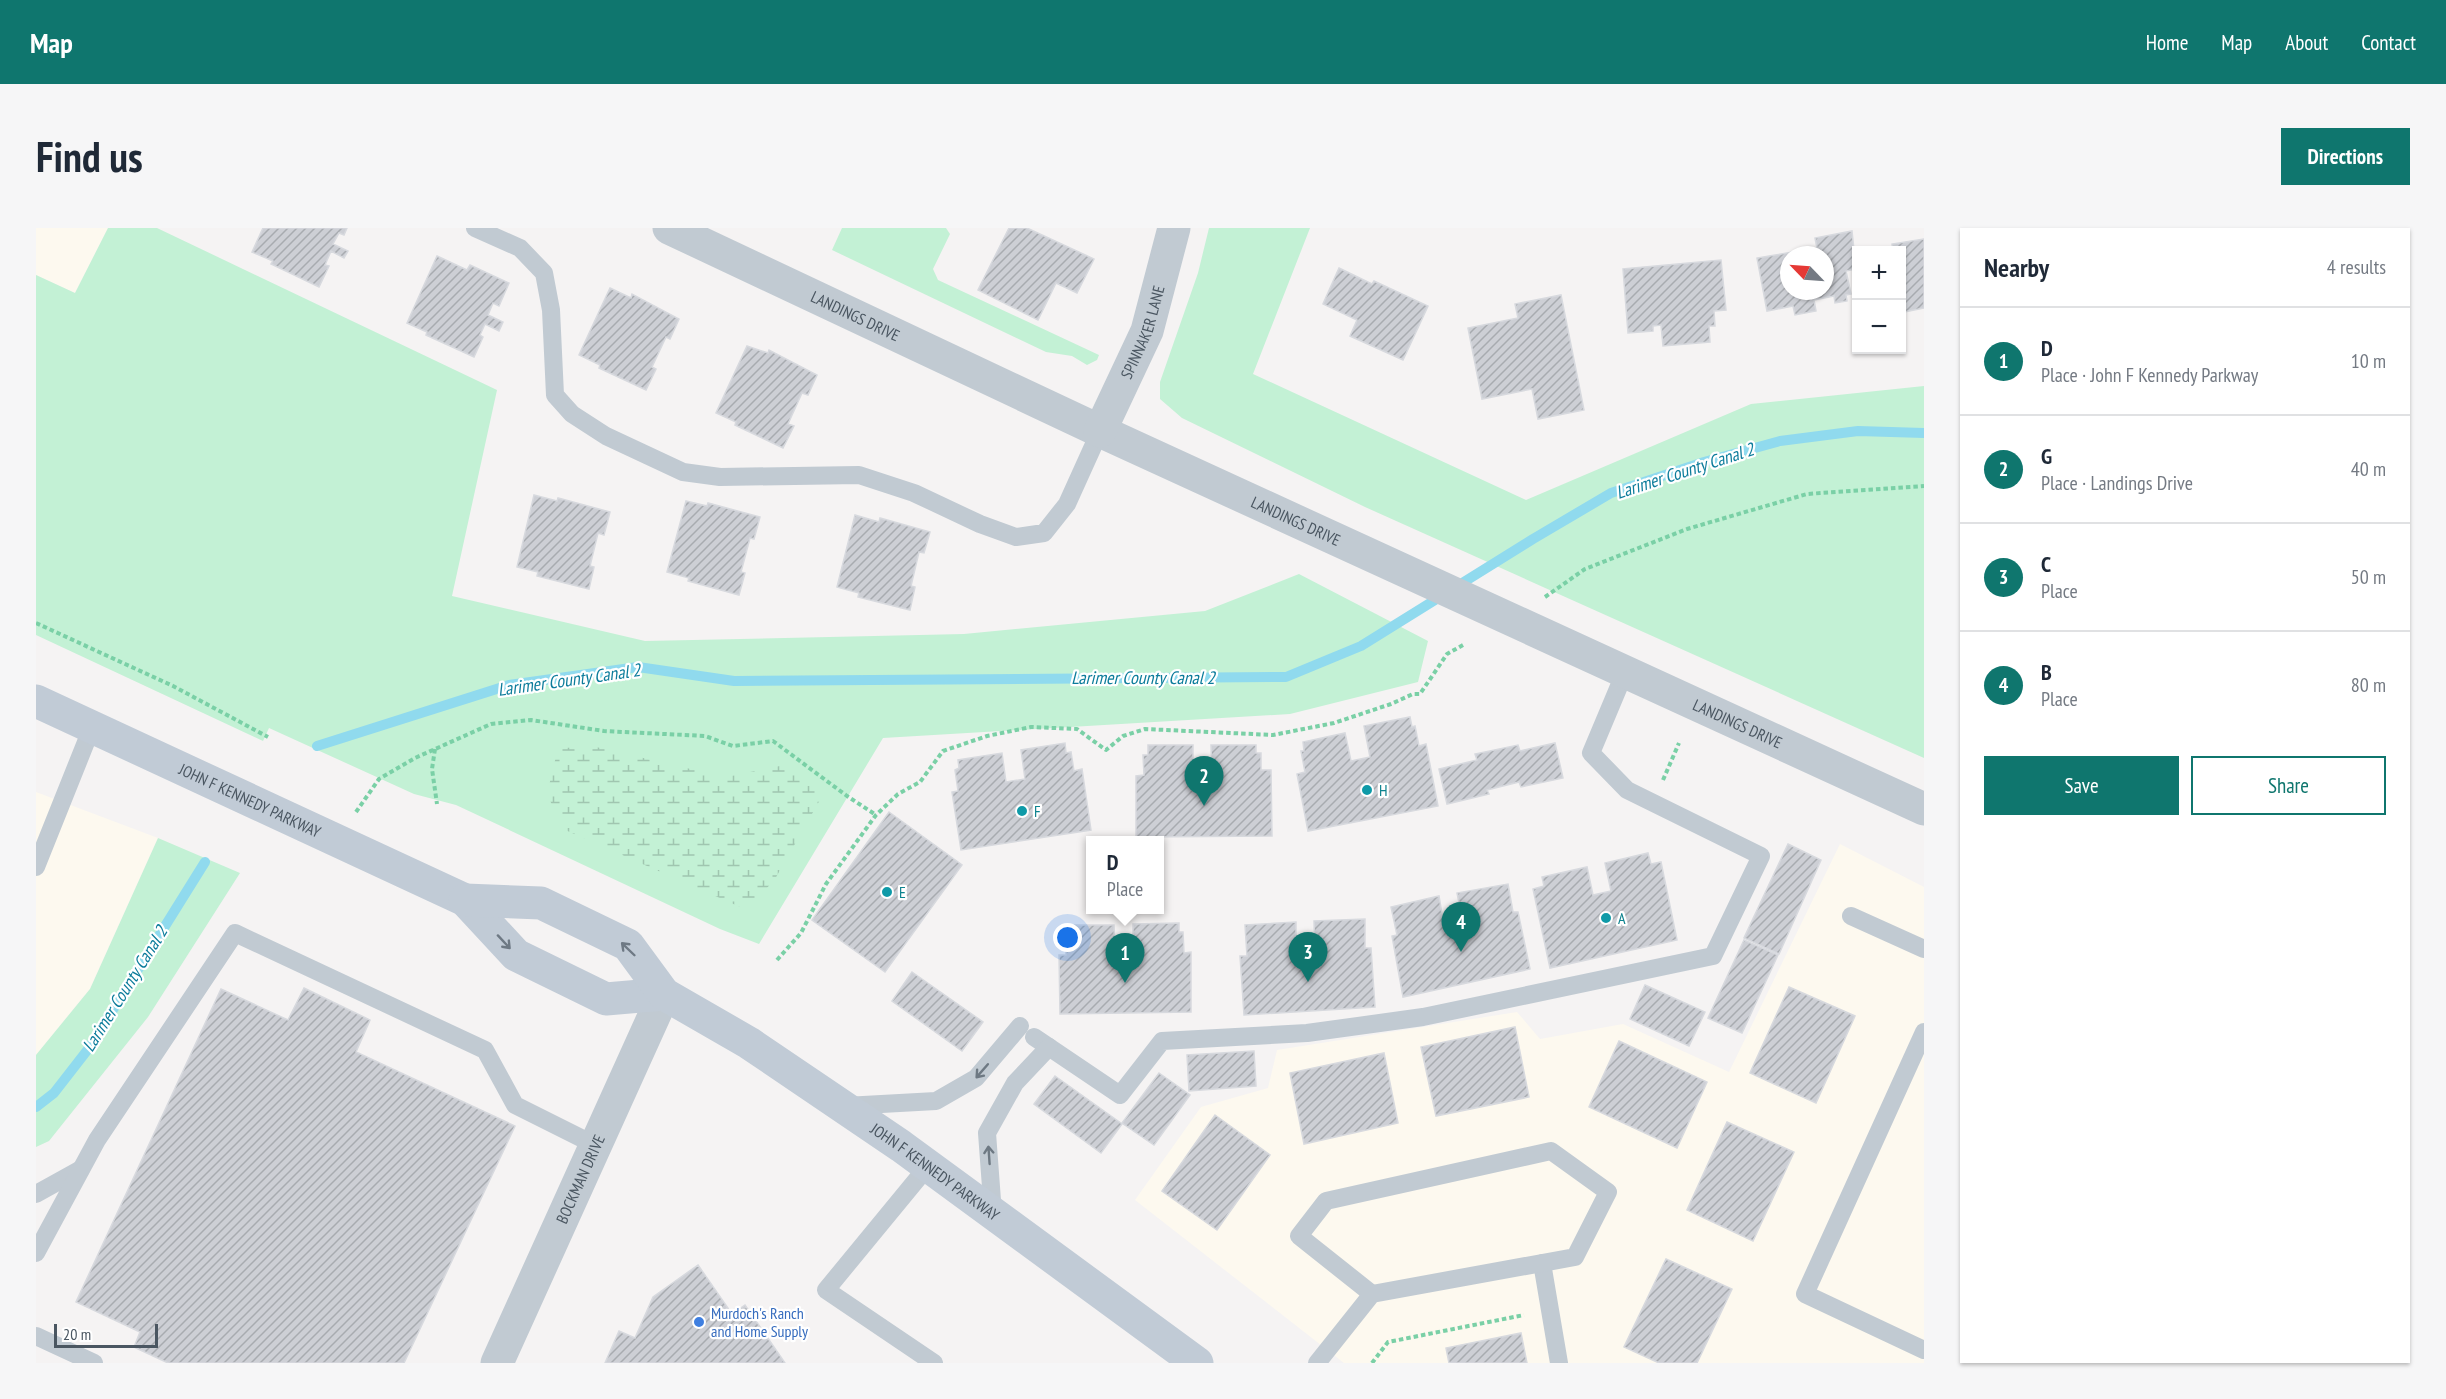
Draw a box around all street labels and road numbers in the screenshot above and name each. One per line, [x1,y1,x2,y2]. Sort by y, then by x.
street label: SPINNAKER LANE [1116,283,1169,382]
street label: LANDINGS DRIVE [808,286,903,345]
street label: LANDINGS DRIVE [1248,492,1344,550]
street label: LANDINGS DRIVE [1690,694,1786,753]
street label: JOHN F KENNEDY PARKWAY [175,758,325,842]
street label: JOHN F KENNEDY PARKWAY [866,1118,1004,1225]
street label: BOCKMAN DRIVE [551,1131,609,1227]

